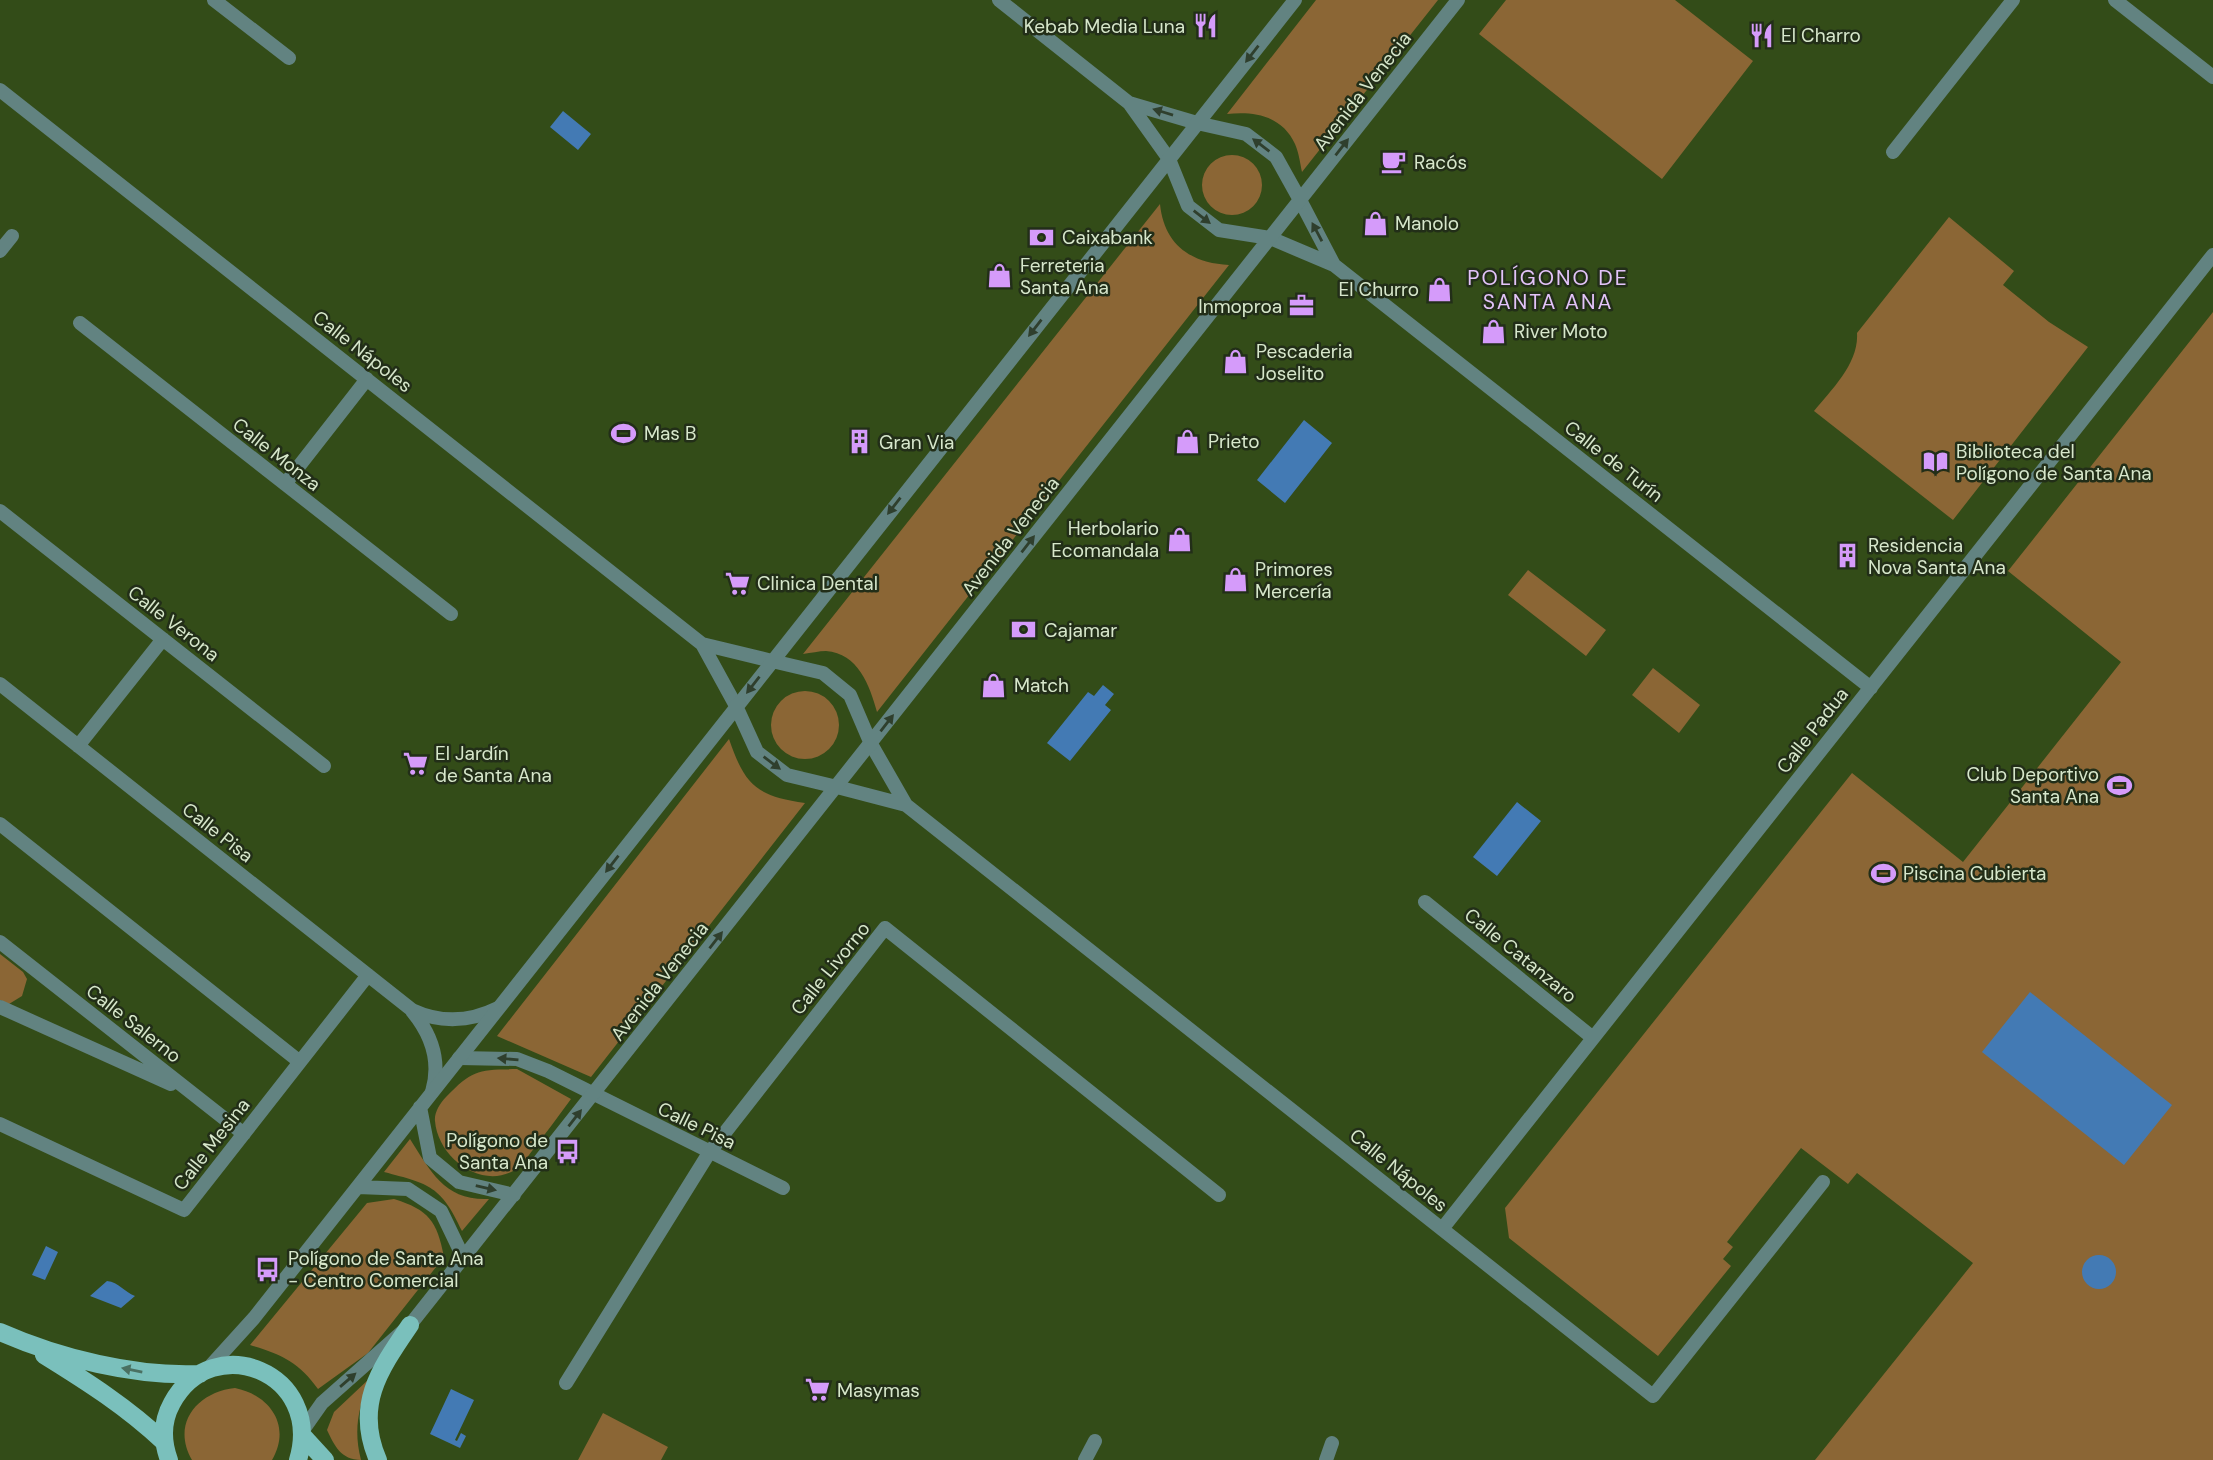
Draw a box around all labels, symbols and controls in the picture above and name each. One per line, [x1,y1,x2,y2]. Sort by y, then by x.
restaurant icon: Kebab Media Luna [1191,12,1219,40]
place label: Kebab Media Luna [1024,14,1185,39]
restaurant icon: El Charro [1747,21,1775,49]
place label: El Charro [1781,23,1861,48]
street label: Avenida Venecia [1308,27,1417,156]
one-way arrow [1245,44,1260,62]
one-way arrow [1153,107,1174,117]
one-way arrow [1334,138,1349,155]
one-way arrow [1252,139,1270,153]
cafe icon: Racós [1380,148,1408,176]
place label: Racós [1414,150,1467,175]
one-way arrow [1193,209,1211,224]
shop icon: Manolo [1361,209,1389,237]
place label: Manolo [1395,211,1459,236]
bank icon: Caixabank [1028,223,1056,251]
one-way arrow [1311,223,1323,242]
place label: Caixabank [1062,225,1153,250]
place label: Ferreteria Santa Ana [1020,253,1109,300]
shop icon: Ferreteria Santa Ana [986,262,1014,290]
district label: POLÍGONO DE SANTA ANA [1467,264,1629,316]
shop icon: El Churro [1425,275,1453,303]
place label: El Churro [1339,277,1419,302]
office icon: Inmoproa [1288,292,1316,320]
place label: Inmoproa [1198,294,1282,319]
street label: Calle Nápoles [308,305,417,398]
shop icon: River Moto [1480,317,1508,345]
one-way arrow [1027,318,1042,336]
place label: River Moto [1514,319,1608,344]
place label: Pescaderia Joselito [1256,339,1353,386]
shop icon: Pescaderia Joselito [1222,348,1250,376]
street label: Calle Monza [227,412,326,497]
street label: Calle de Turín [1559,415,1668,508]
sports icon: Mas B [610,419,638,447]
place label: Mas B [644,421,696,446]
shop icon: Prieto [1174,427,1202,455]
building icon: Gran Via [845,428,873,456]
place label: Prieto [1208,429,1260,454]
place label: Gran Via [879,430,954,455]
place label: Biblioteca del Polígono de Santa Ana [1956,439,2152,486]
library icon: Biblioteca del Polígono de Santa Ana [1922,448,1950,476]
street label: Avenida Venecia [956,472,1065,601]
one-way arrow [887,498,902,515]
place label: Herbolario Ecomandala [1051,516,1159,563]
shop icon: Herbolario Ecomandala [1165,525,1193,553]
place label: Residencia Nova Santa Ana [1868,533,2006,580]
one-way arrow [1021,536,1036,554]
building icon: Residencia Nova Santa Ana [1834,542,1862,570]
place label: Primores Mercería [1255,557,1333,604]
shop icon: Primores Mercería [1221,566,1249,594]
supermarket icon: Clinica Dental [723,569,751,597]
place label: Clinica Dental [757,571,878,596]
street label: Calle Verona [123,580,225,667]
bank icon: Cajamar [1010,616,1038,644]
place label: Cajamar [1044,618,1117,643]
shop icon: Match [980,671,1008,699]
place label: Match [1014,673,1069,698]
one-way arrow [747,676,761,694]
street label: Calle Padua [1771,682,1854,778]
one-way arrow [880,714,895,732]
place label: El Jardín de Santa Ana [435,741,552,788]
supermarket icon: El Jardín de Santa Ana [401,750,429,778]
one-way arrow [762,756,781,770]
place label: Club Deportivo Santa Ana [1966,762,2099,809]
sports icon: Club Deportivo Santa Ana [2105,771,2133,799]
street label: Calle Pisa [177,797,258,868]
one-way arrow [605,854,620,872]
sports icon: Piscina Cubierta [1869,859,1897,887]
place label: Piscina Cubierta [1903,861,2046,886]
street label: Calle Catanzaro [1459,902,1582,1008]
street label: Avenida Venecia [605,917,714,1046]
street label: Calle Livorno [785,917,876,1020]
one-way arrow [708,931,723,949]
street label: Calle Salerno [81,978,186,1068]
one-way arrow [497,1054,519,1065]
street label: Calle Mesina [168,1093,255,1195]
street label: Calle Pisa [654,1096,740,1155]
one-way arrow [567,1110,582,1128]
street label: Calle Nápoles [1344,1123,1453,1218]
place label: Polígono de Santa Ana [446,1128,548,1175]
bus stop icon: Polígono de Santa Ana [554,1137,582,1165]
one-way arrow [475,1183,497,1194]
place label: Polígono de Santa Ana - Centro Comercial [288,1246,484,1293]
bus stop icon: Polígono de Santa Ana - Centro Comercial [254,1255,282,1283]
one-way arrow [121,1364,143,1375]
one-way arrow [340,1373,357,1388]
supermarket icon: Masymas [803,1376,831,1404]
place label: Masymas [837,1378,920,1403]

